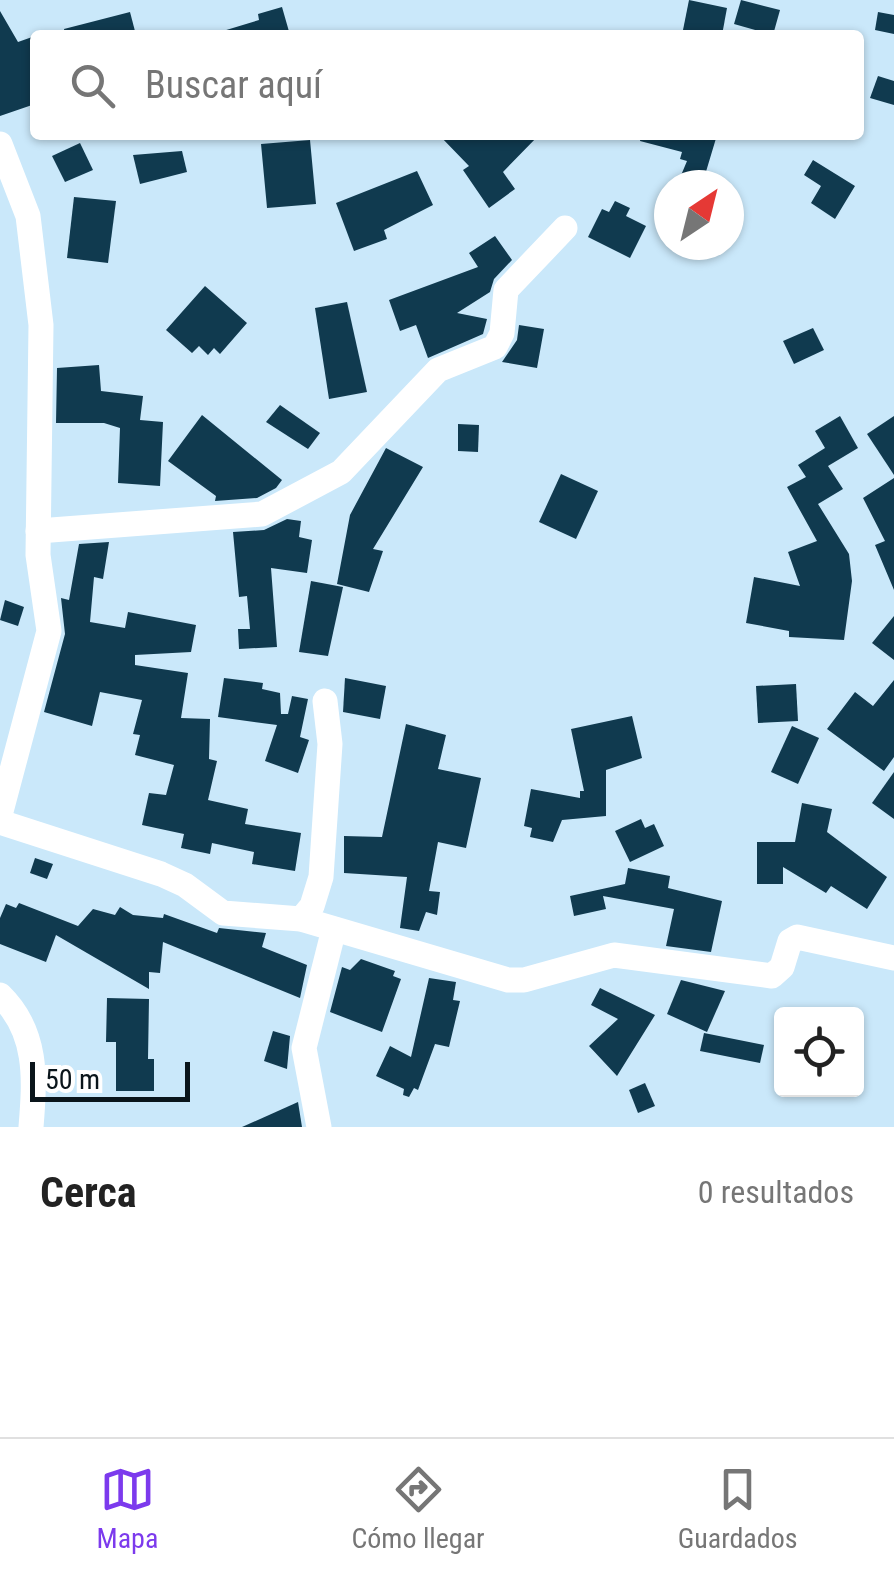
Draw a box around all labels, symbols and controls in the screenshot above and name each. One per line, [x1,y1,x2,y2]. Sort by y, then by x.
search box [30,30,864,140]
icon: search [65,58,120,113]
text: Buscar aquí [145,63,322,107]
north arrow [654,170,744,260]
map controls [774,1007,864,1097]
button: locate [774,1007,864,1097]
scale bar [30,1057,190,1102]
text: 50 m [45,1063,100,1096]
text: Cerca [40,1168,137,1217]
text: 0 resultados [698,1173,854,1211]
tab: Mapa [97,1462,158,1555]
tab: Cómo llegar [351,1462,485,1555]
tab: Guardados [678,1462,797,1555]

